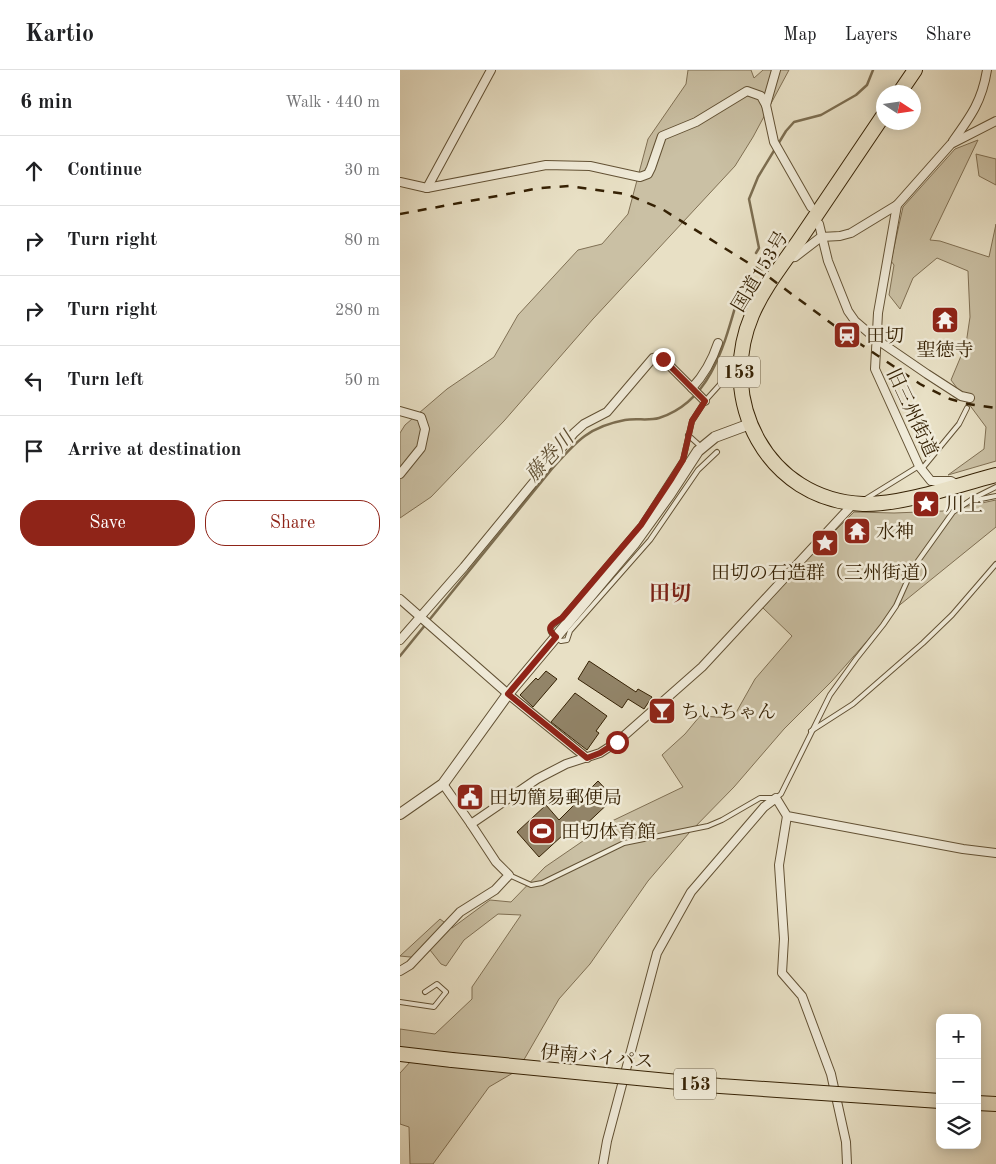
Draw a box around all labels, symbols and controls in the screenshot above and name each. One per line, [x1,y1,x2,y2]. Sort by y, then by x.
text: Kartio [25,23,94,47]
text: Map [783,26,817,44]
text: Layers [845,26,897,44]
text: Share [925,26,971,44]
north arrow [876,85,921,130]
text: 6 min [20,92,73,113]
text: Walk · 440 m [285,95,380,111]
icon: ahead [20,157,48,185]
text: Continue [67,161,142,180]
text: 30 m [344,163,380,179]
icon: right [20,227,48,255]
street label: 国道153号 [728,228,792,316]
text: Turn right [67,231,157,250]
text: 80 m [344,233,380,249]
icon: right [20,297,48,325]
text: Turn right [67,301,157,320]
text: 280 m [335,303,380,319]
temple icon: 聖徳寺 [930,305,960,335]
station icon: 田切 [832,320,862,350]
place label: 田切 [866,326,904,347]
place label: 聖徳寺 [916,340,974,361]
route end [652,348,675,371]
road number: 153 [718,356,760,388]
street label: 旧三州街道 [882,365,941,460]
icon: left [20,367,48,395]
text: Turn left [67,371,144,390]
text: 50 m [344,373,380,389]
water label: 藤巻川 [521,426,580,486]
icon: arrive [20,437,48,465]
text: Arrive at destination [67,441,241,460]
place icon: 川上 [911,489,941,519]
place label: 川上 [945,495,983,516]
button: Save [20,500,195,546]
button: Share [205,500,380,546]
temple icon: 水神 [842,516,872,546]
place label: 水神 [876,522,914,543]
place icon: 田切の石造群（三州街道） [810,528,840,558]
place label: 田切の石造群（三州街道） [711,562,939,584]
district label: 田切 [649,582,691,605]
bar icon: ちいちゃん [647,696,677,726]
place label: ちいちゃん [681,703,776,723]
route start [606,731,629,754]
public building icon: 田切簡易郵便局 [455,782,485,812]
place label: 田切簡易郵便局 [489,787,622,809]
sports icon: 田切体育館 [527,816,557,846]
place label: 田切体育館 [561,822,656,843]
map controls [936,1014,981,1149]
button: + [936,1014,981,1059]
street label: 伊南バイパス [539,1041,654,1073]
button: − [936,1059,981,1104]
road number: 153 [674,1069,716,1100]
button: layers [936,1104,981,1149]

